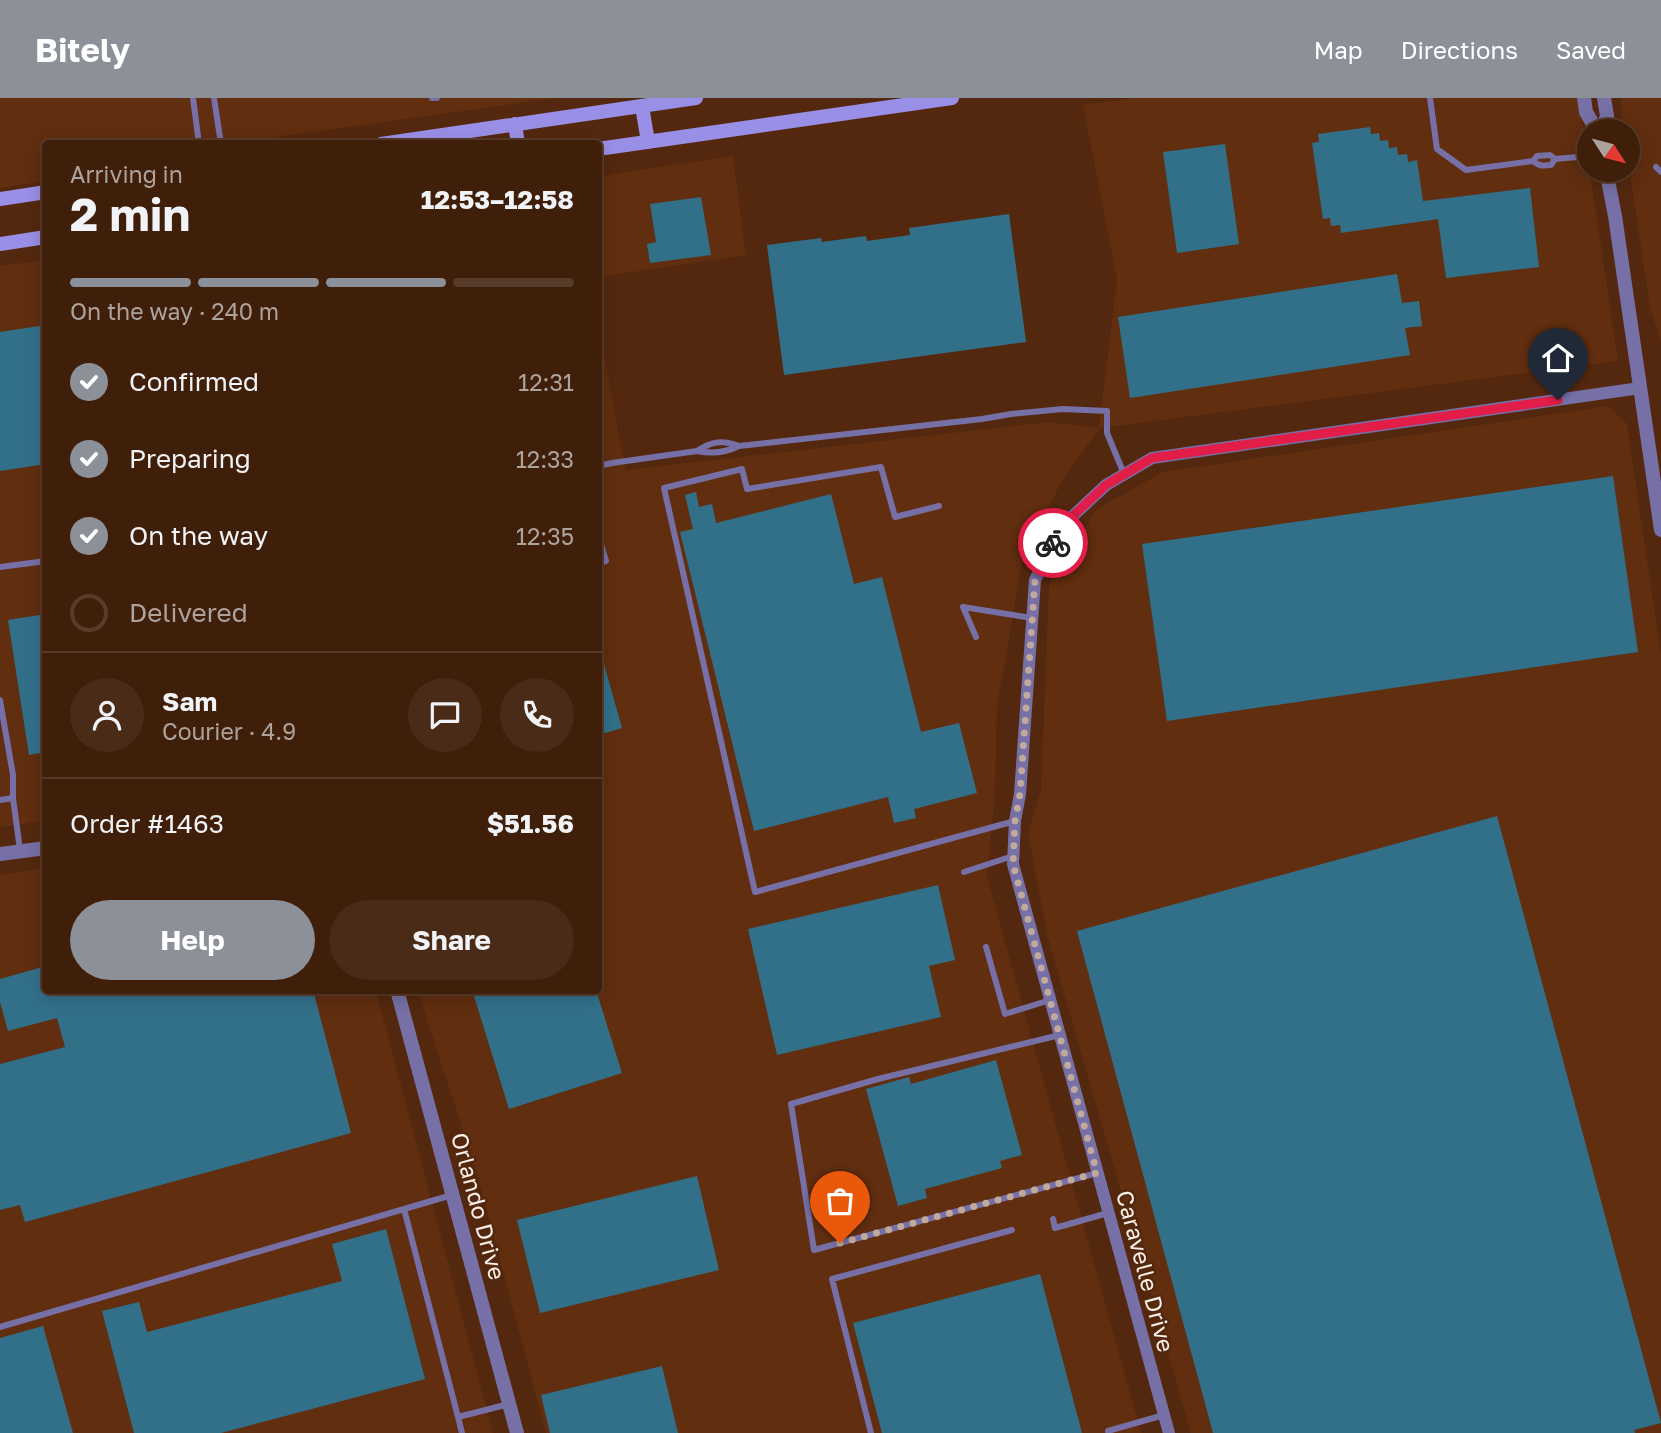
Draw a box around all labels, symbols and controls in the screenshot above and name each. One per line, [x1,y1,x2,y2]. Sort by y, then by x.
text: Bitely [35,30,130,69]
text: Map [1314,35,1363,64]
text: Directions [1401,35,1518,64]
text: Saved [1556,35,1626,64]
north arrow [1577,119,1640,182]
map controls [1577,119,1640,182]
text: Arriving in [70,160,183,188]
text: 12:53–12:58 [421,184,574,215]
text: 2 min [70,186,190,241]
text: On the way · 240 m [70,297,279,325]
pin [1528,328,1588,400]
icon: home [1539,339,1577,377]
icon: check [70,363,108,401]
text: Confirmed [129,366,259,397]
text: 12:31 [518,368,574,396]
icon: check [70,440,108,478]
text: Preparing [129,443,251,474]
text: 12:33 [516,445,574,473]
courier [1018,508,1088,578]
icon: check [70,517,108,555]
text: On the way [129,520,268,551]
text: 12:35 [516,522,574,550]
icon: bike [1034,524,1072,562]
text: Delivered [129,597,248,628]
button: person [70,678,144,752]
button: chat [408,678,482,752]
button: phone [500,678,574,752]
text: Sam [162,686,217,717]
text: Courier · 4.9 [162,717,296,745]
text: Order #1463 [70,808,224,839]
text: $51.56 [487,808,574,839]
button: Help [70,900,315,980]
button: Share [329,900,574,980]
street label: Orlando Drive [446,1129,512,1283]
pin [810,1171,870,1243]
icon: bag [821,1182,859,1220]
street label: Caravelle Drive [1111,1187,1181,1355]

